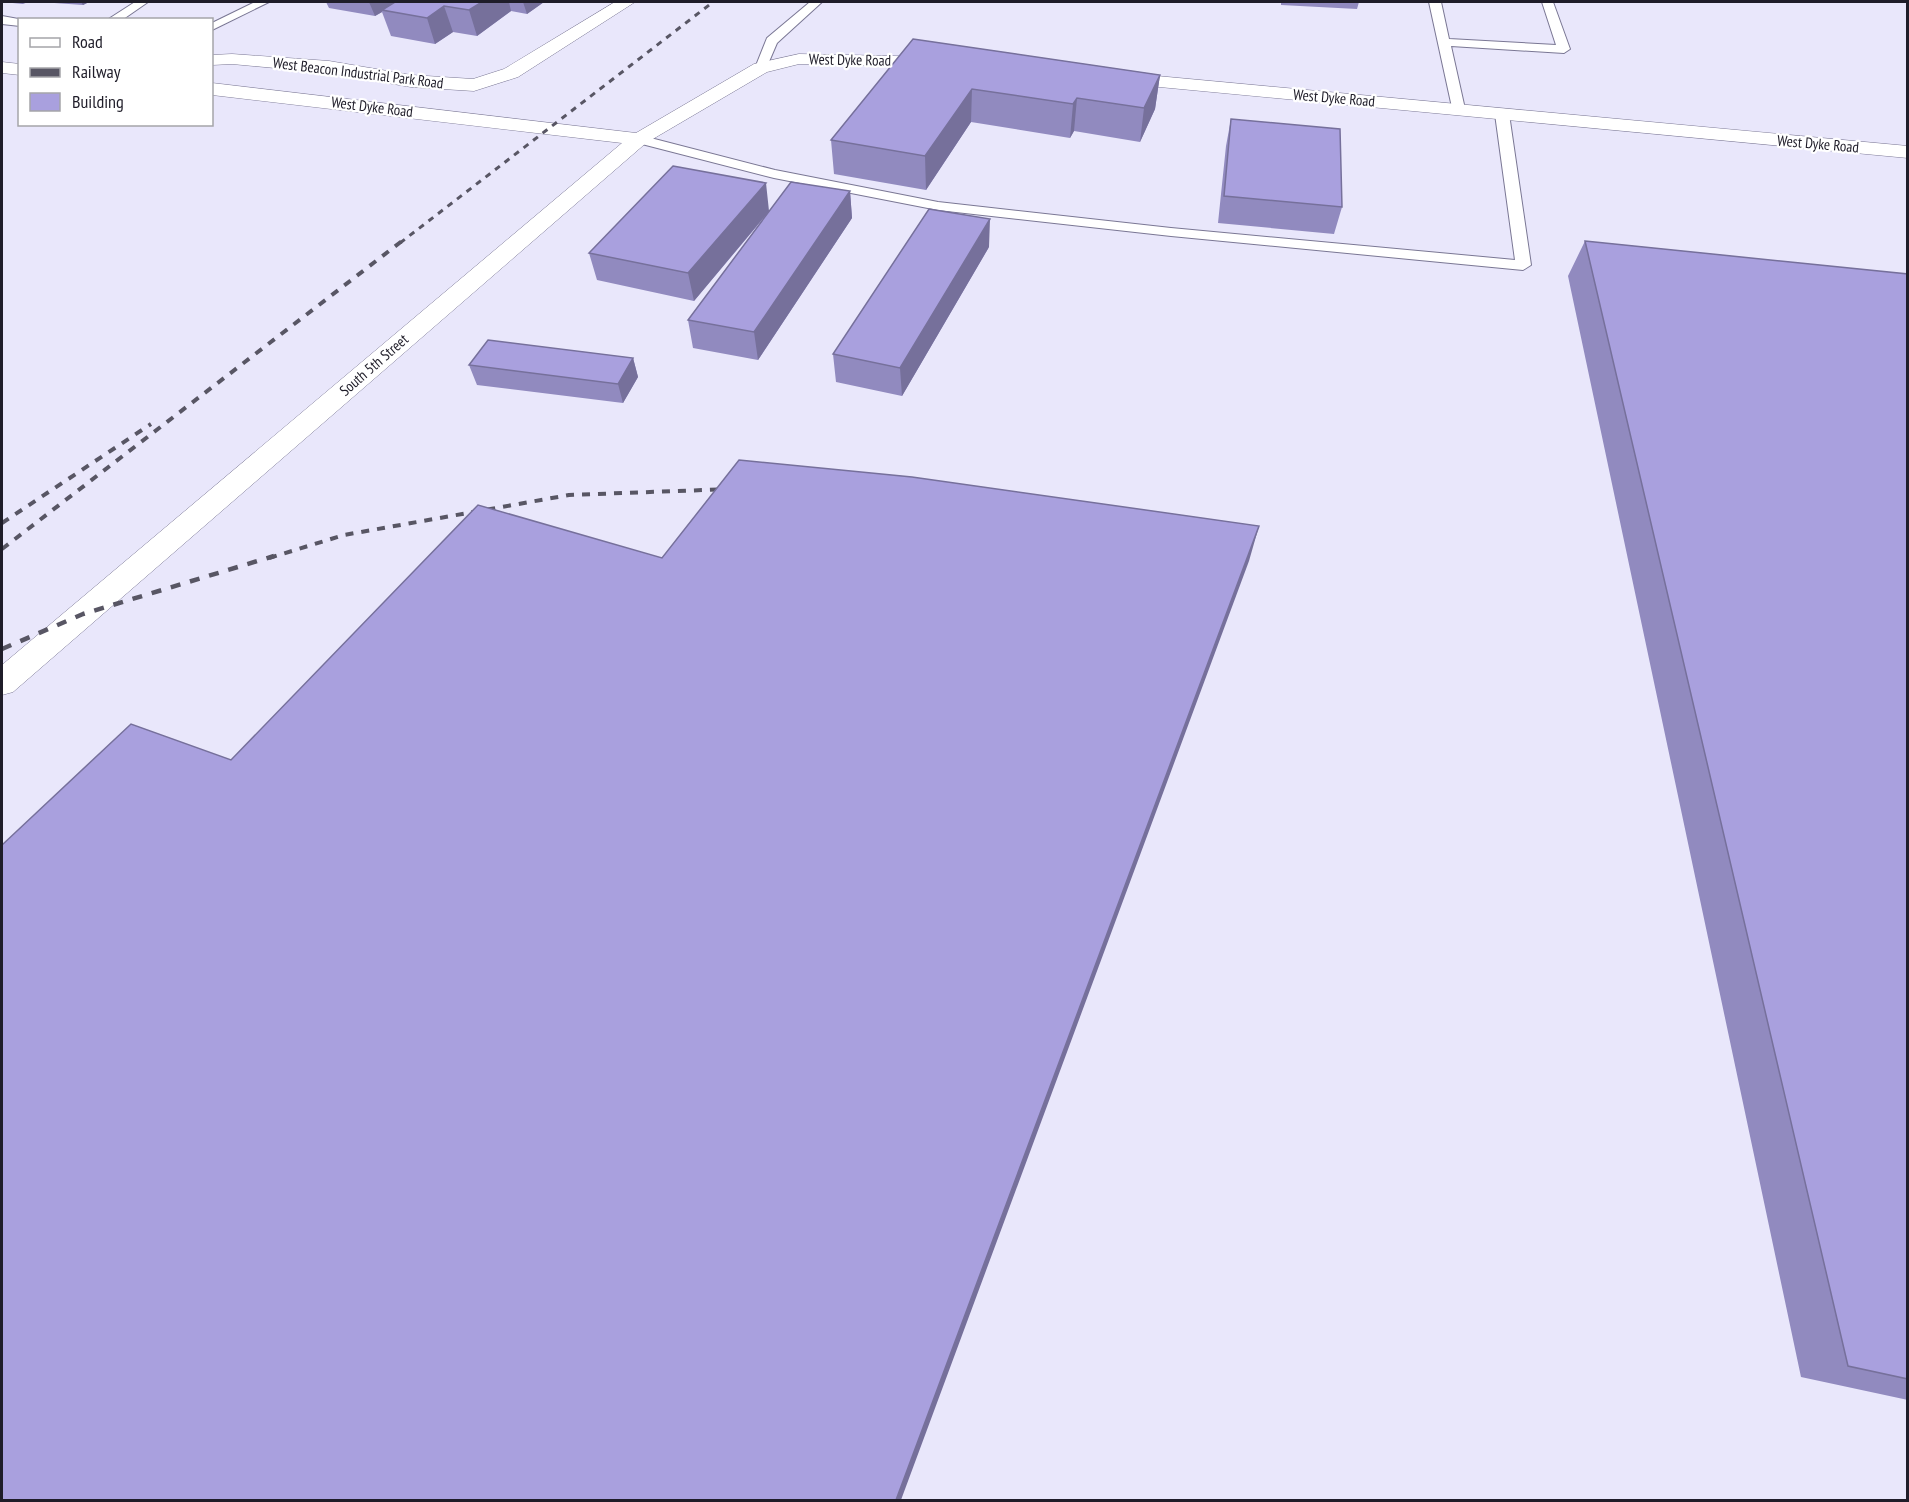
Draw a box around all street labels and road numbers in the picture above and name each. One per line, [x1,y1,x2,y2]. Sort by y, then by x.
street label: West Dyke Road [809,49,891,70]
street label: West Beacon Industrial Park Road [272,53,444,92]
street label: West Dyke Road [1292,84,1376,111]
street label: West Dyke Road [330,92,414,121]
street label: West Dyke Road [1776,130,1860,157]
street label: South 5th Street [335,330,412,400]

